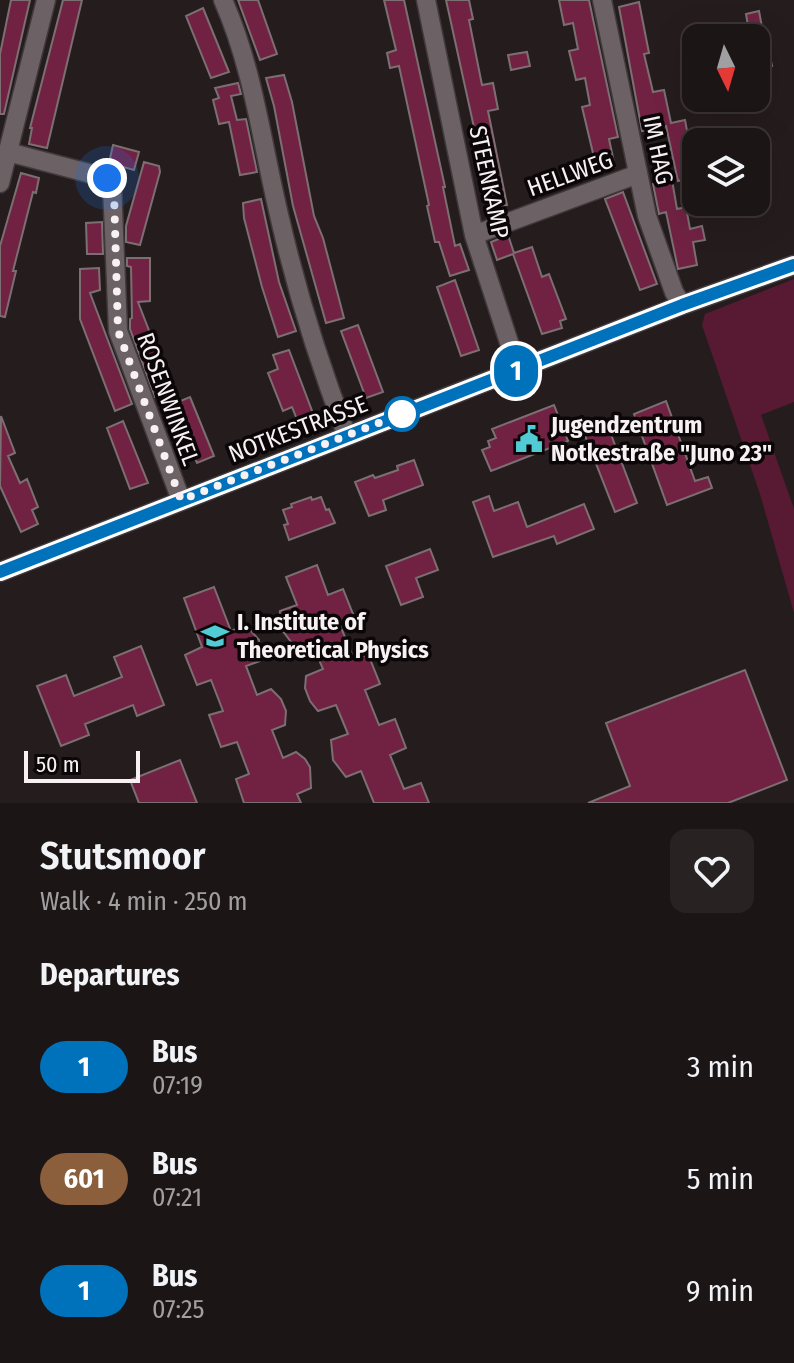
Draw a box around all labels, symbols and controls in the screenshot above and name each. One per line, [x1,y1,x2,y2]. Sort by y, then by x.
north arrow [682,24,770,112]
map controls [682,24,770,216]
street label: IM HAG [637,113,679,187]
street label: STEENKAMP [463,123,515,241]
button: layers [682,128,770,216]
street label: HELLWEG [523,146,617,202]
your location [87,158,127,198]
street label: ROSENWINKEL [131,329,205,469]
line badge: 1 [490,345,542,397]
text: 1 [510,354,522,387]
street label: NOTKESTRASSE [225,390,371,468]
unlabelled marker [385,397,419,431]
place label: Jugendzentrum Notkestraße "Juno 23" [550,411,772,467]
public building icon: Jugendzentrum Notkestraße "Juno 23" [514,424,544,454]
place label: I. Institute of Theoretical Physics [237,608,429,664]
school or university icon: I. Institute of Theoretical Physics [200,621,230,651]
scale bar [24,747,140,783]
text: 50 m [36,751,80,778]
button: heart [670,829,754,913]
text: Stutsmoor [40,833,206,879]
text: Walk · 4 min · 250 m [40,886,248,917]
text: Departures [40,957,180,993]
text: Bus [152,1034,197,1070]
text: 3 min [687,1049,754,1085]
text: 1 [78,1050,90,1083]
text: 07:19 [152,1070,203,1101]
text: Bus [152,1146,197,1182]
text: 5 min [687,1161,754,1197]
text: 601 [63,1162,105,1195]
text: 07:21 [152,1182,202,1213]
text: Bus [152,1258,197,1294]
text: 9 min [686,1273,754,1309]
text: 1 [78,1274,90,1307]
text: 07:25 [152,1294,205,1325]

